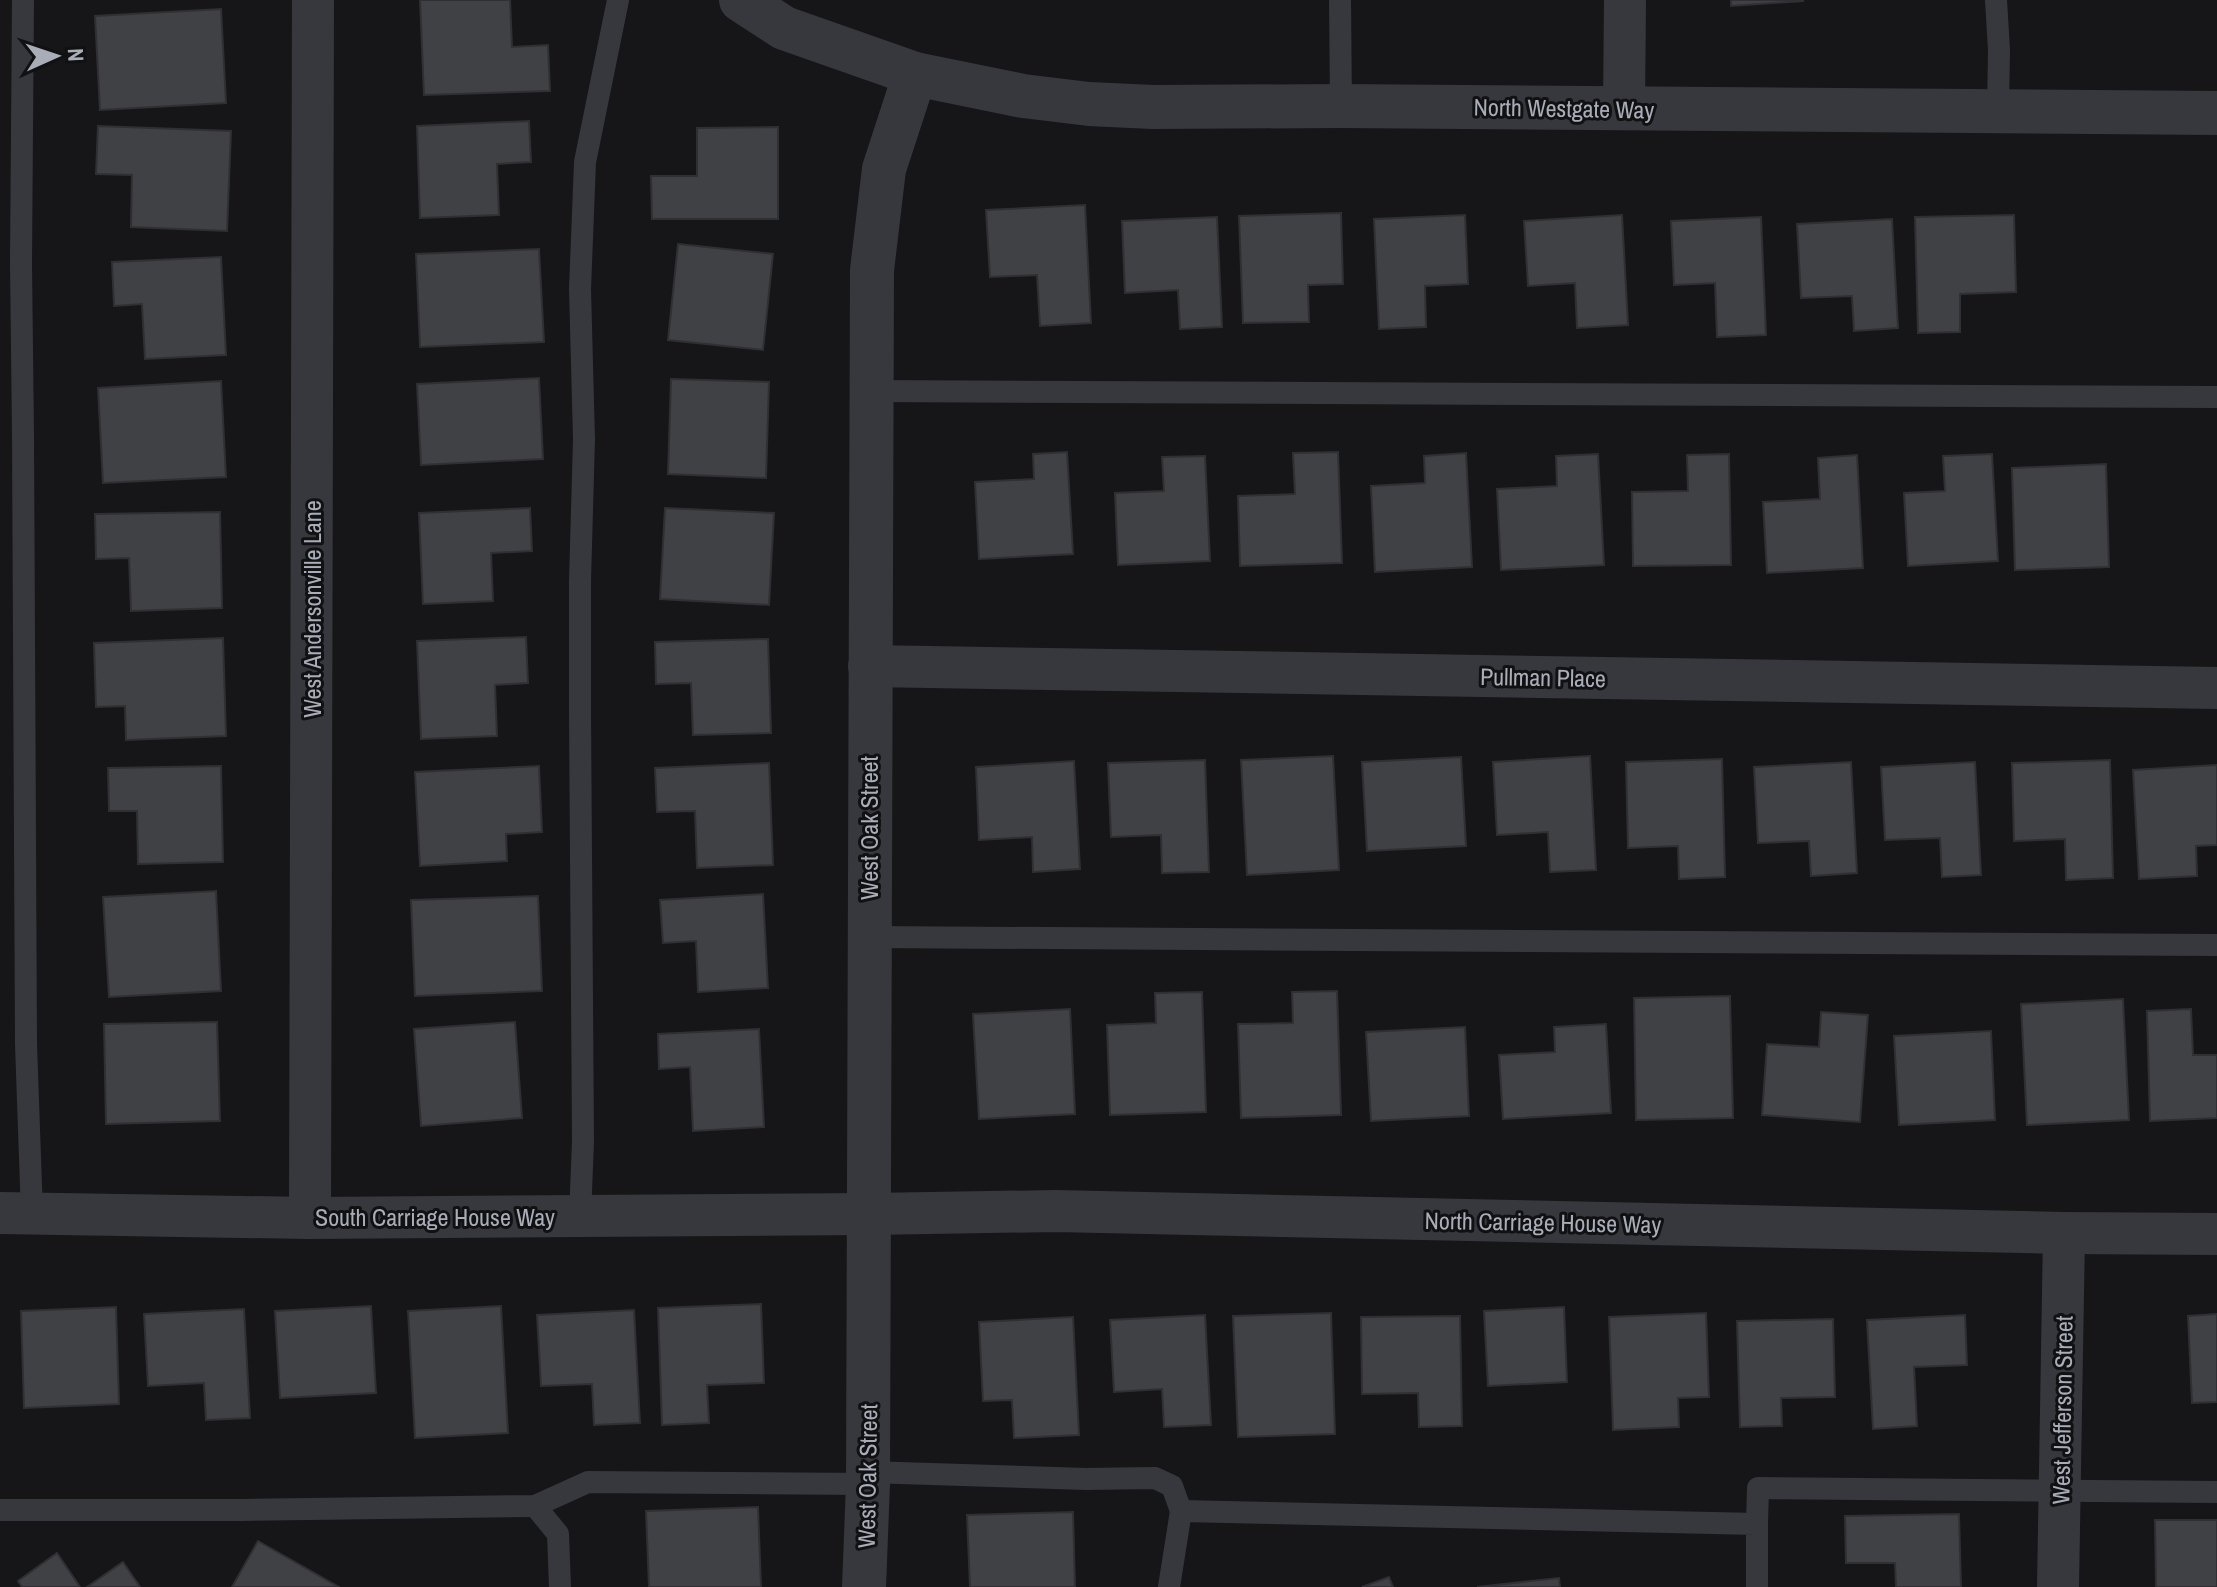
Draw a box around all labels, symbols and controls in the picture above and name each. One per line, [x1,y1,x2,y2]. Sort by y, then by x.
north arrow [16,16,96,96]
text: N [61,48,91,62]
street label: North Westgate Way [1473,90,1655,126]
street label: West Andersonville Lane [296,500,328,718]
street label: Pullman Place [1480,660,1606,694]
street label: West Oak Street [853,755,885,900]
street label: South Carriage House Way [315,1201,555,1233]
street label: North Carriage House Way [1424,1204,1662,1240]
street label: West Jefferson Street [2044,1315,2080,1505]
street label: West Oak Street [850,1403,884,1548]

